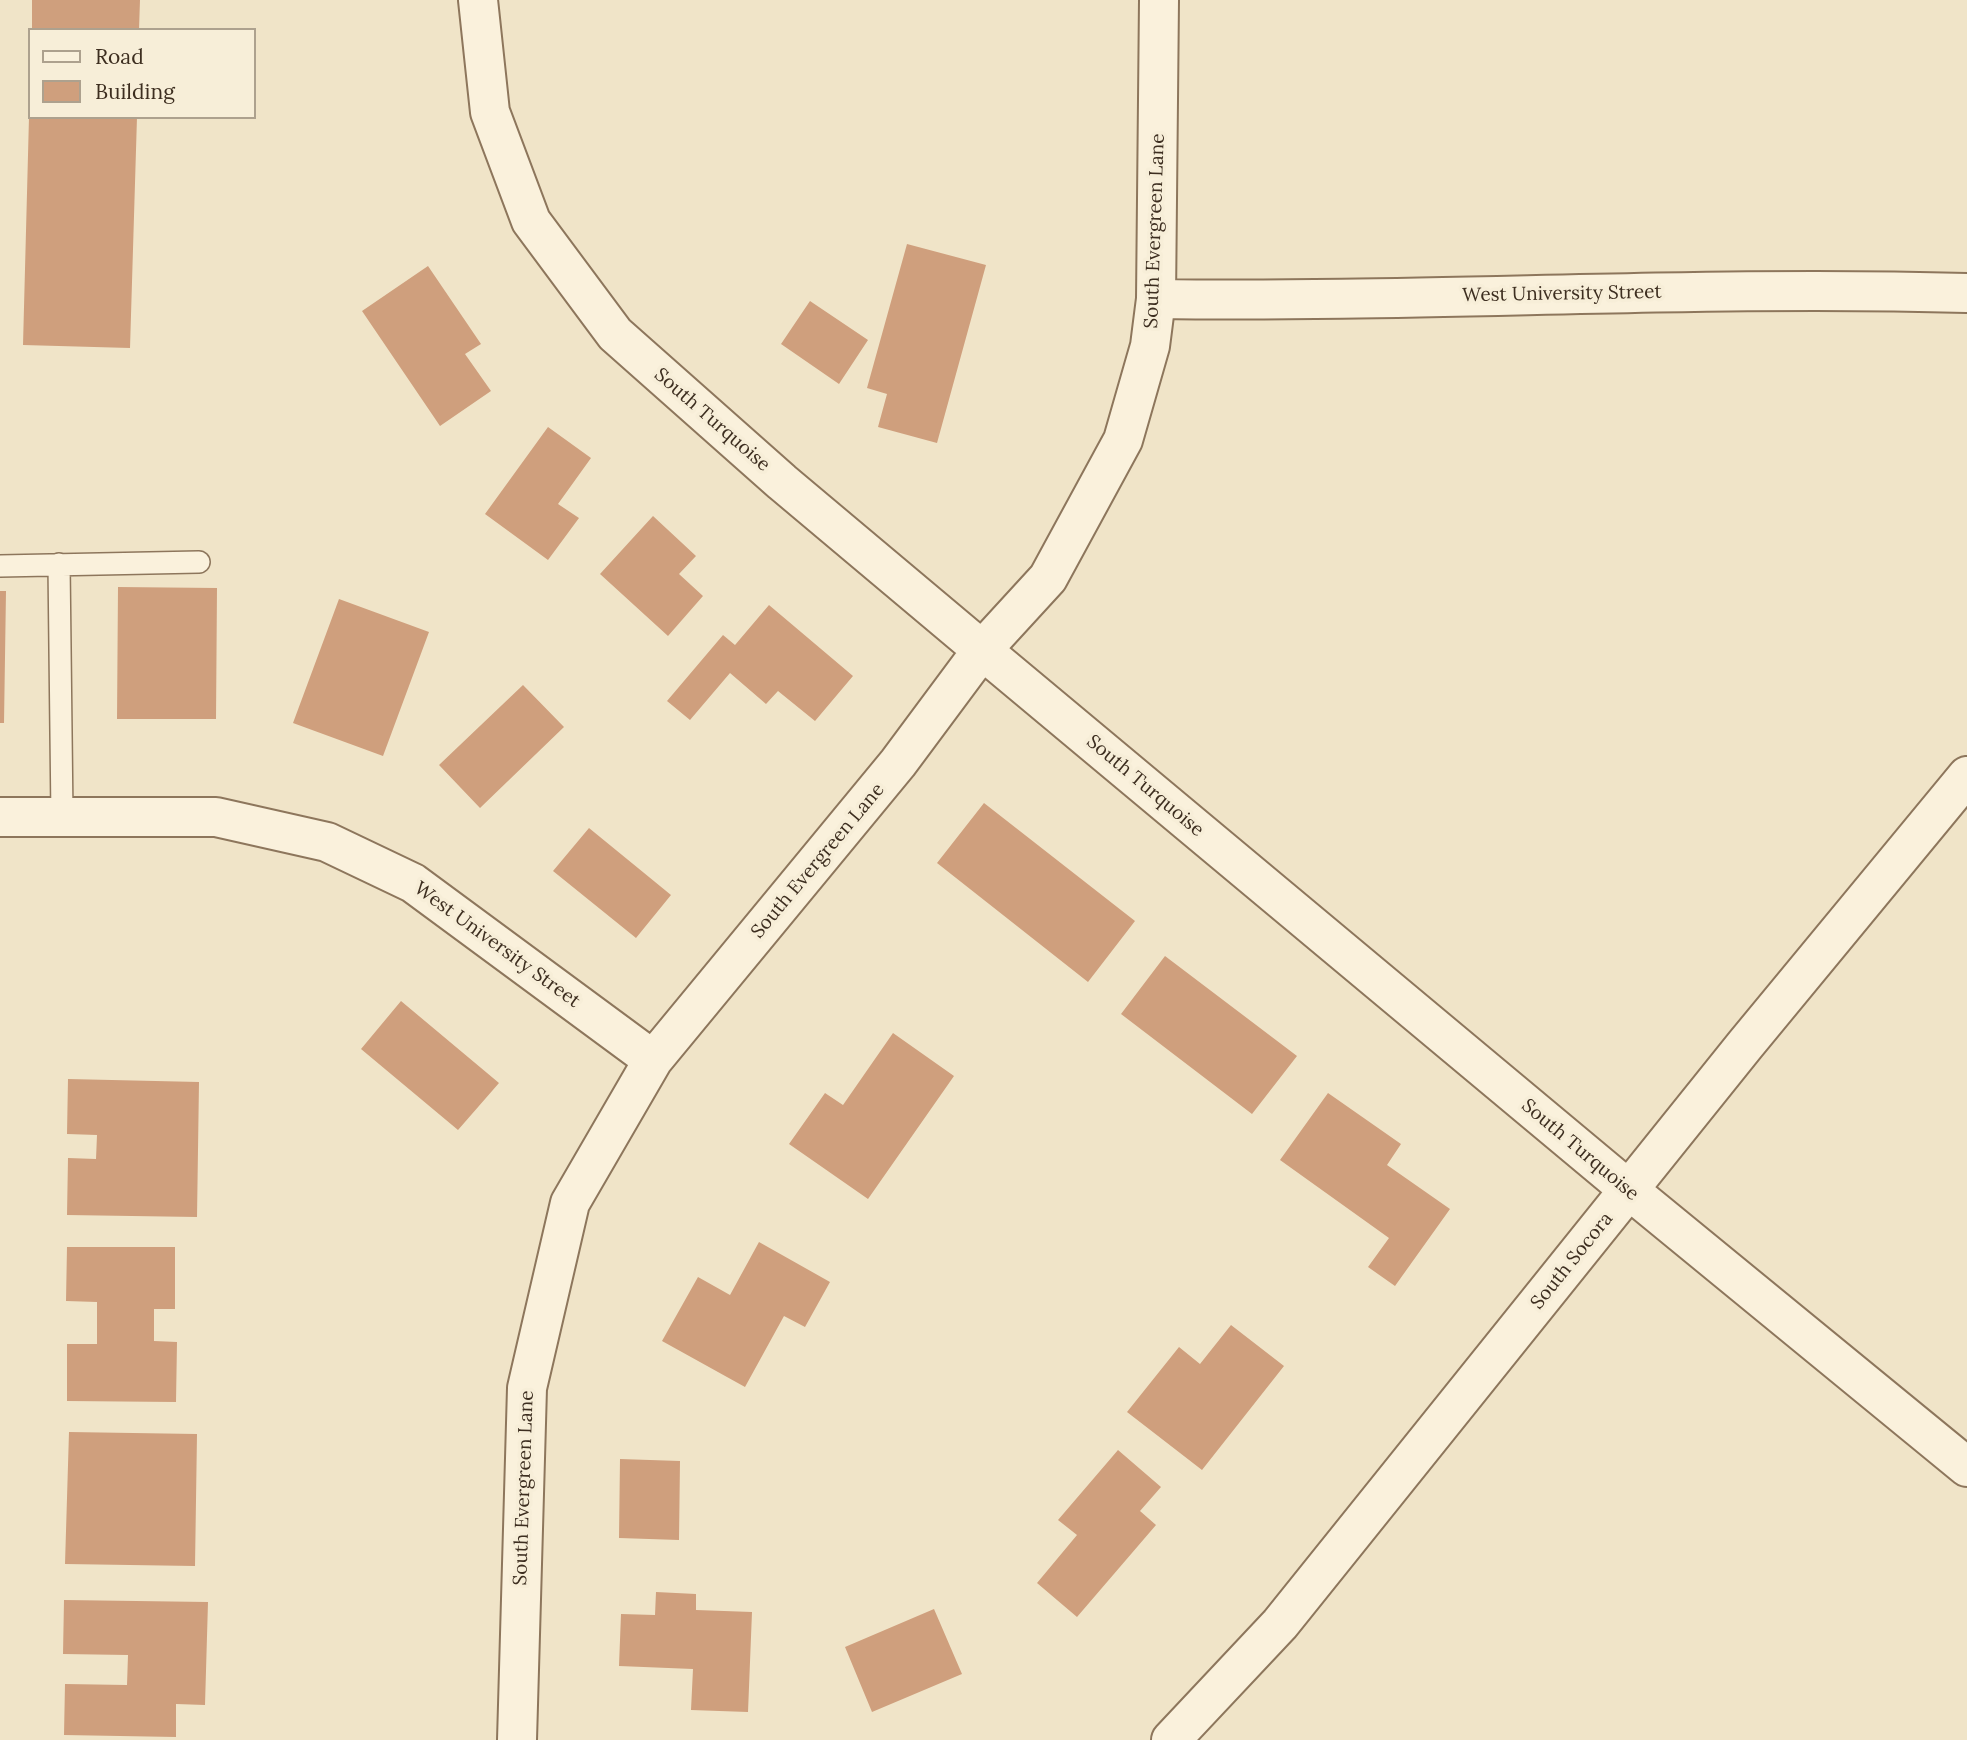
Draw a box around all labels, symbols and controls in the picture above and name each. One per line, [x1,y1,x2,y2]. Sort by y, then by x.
legend [28,28,256,119]
text: Road [95,43,144,70]
text: Building [95,78,175,105]
street label: South Evergreen Lane [1140,133,1170,329]
street label: West University Street [1462,281,1662,307]
street label: South Turquoise [649,363,775,477]
street label: South Turquoise [1082,730,1208,842]
street label: South Evergreen Lane [747,779,889,943]
street label: West University Street [410,877,584,1013]
street label: South Turquoise [1517,1094,1643,1206]
street label: South Socora [1526,1208,1618,1314]
street label: South Evergreen Lane [509,1390,539,1586]

